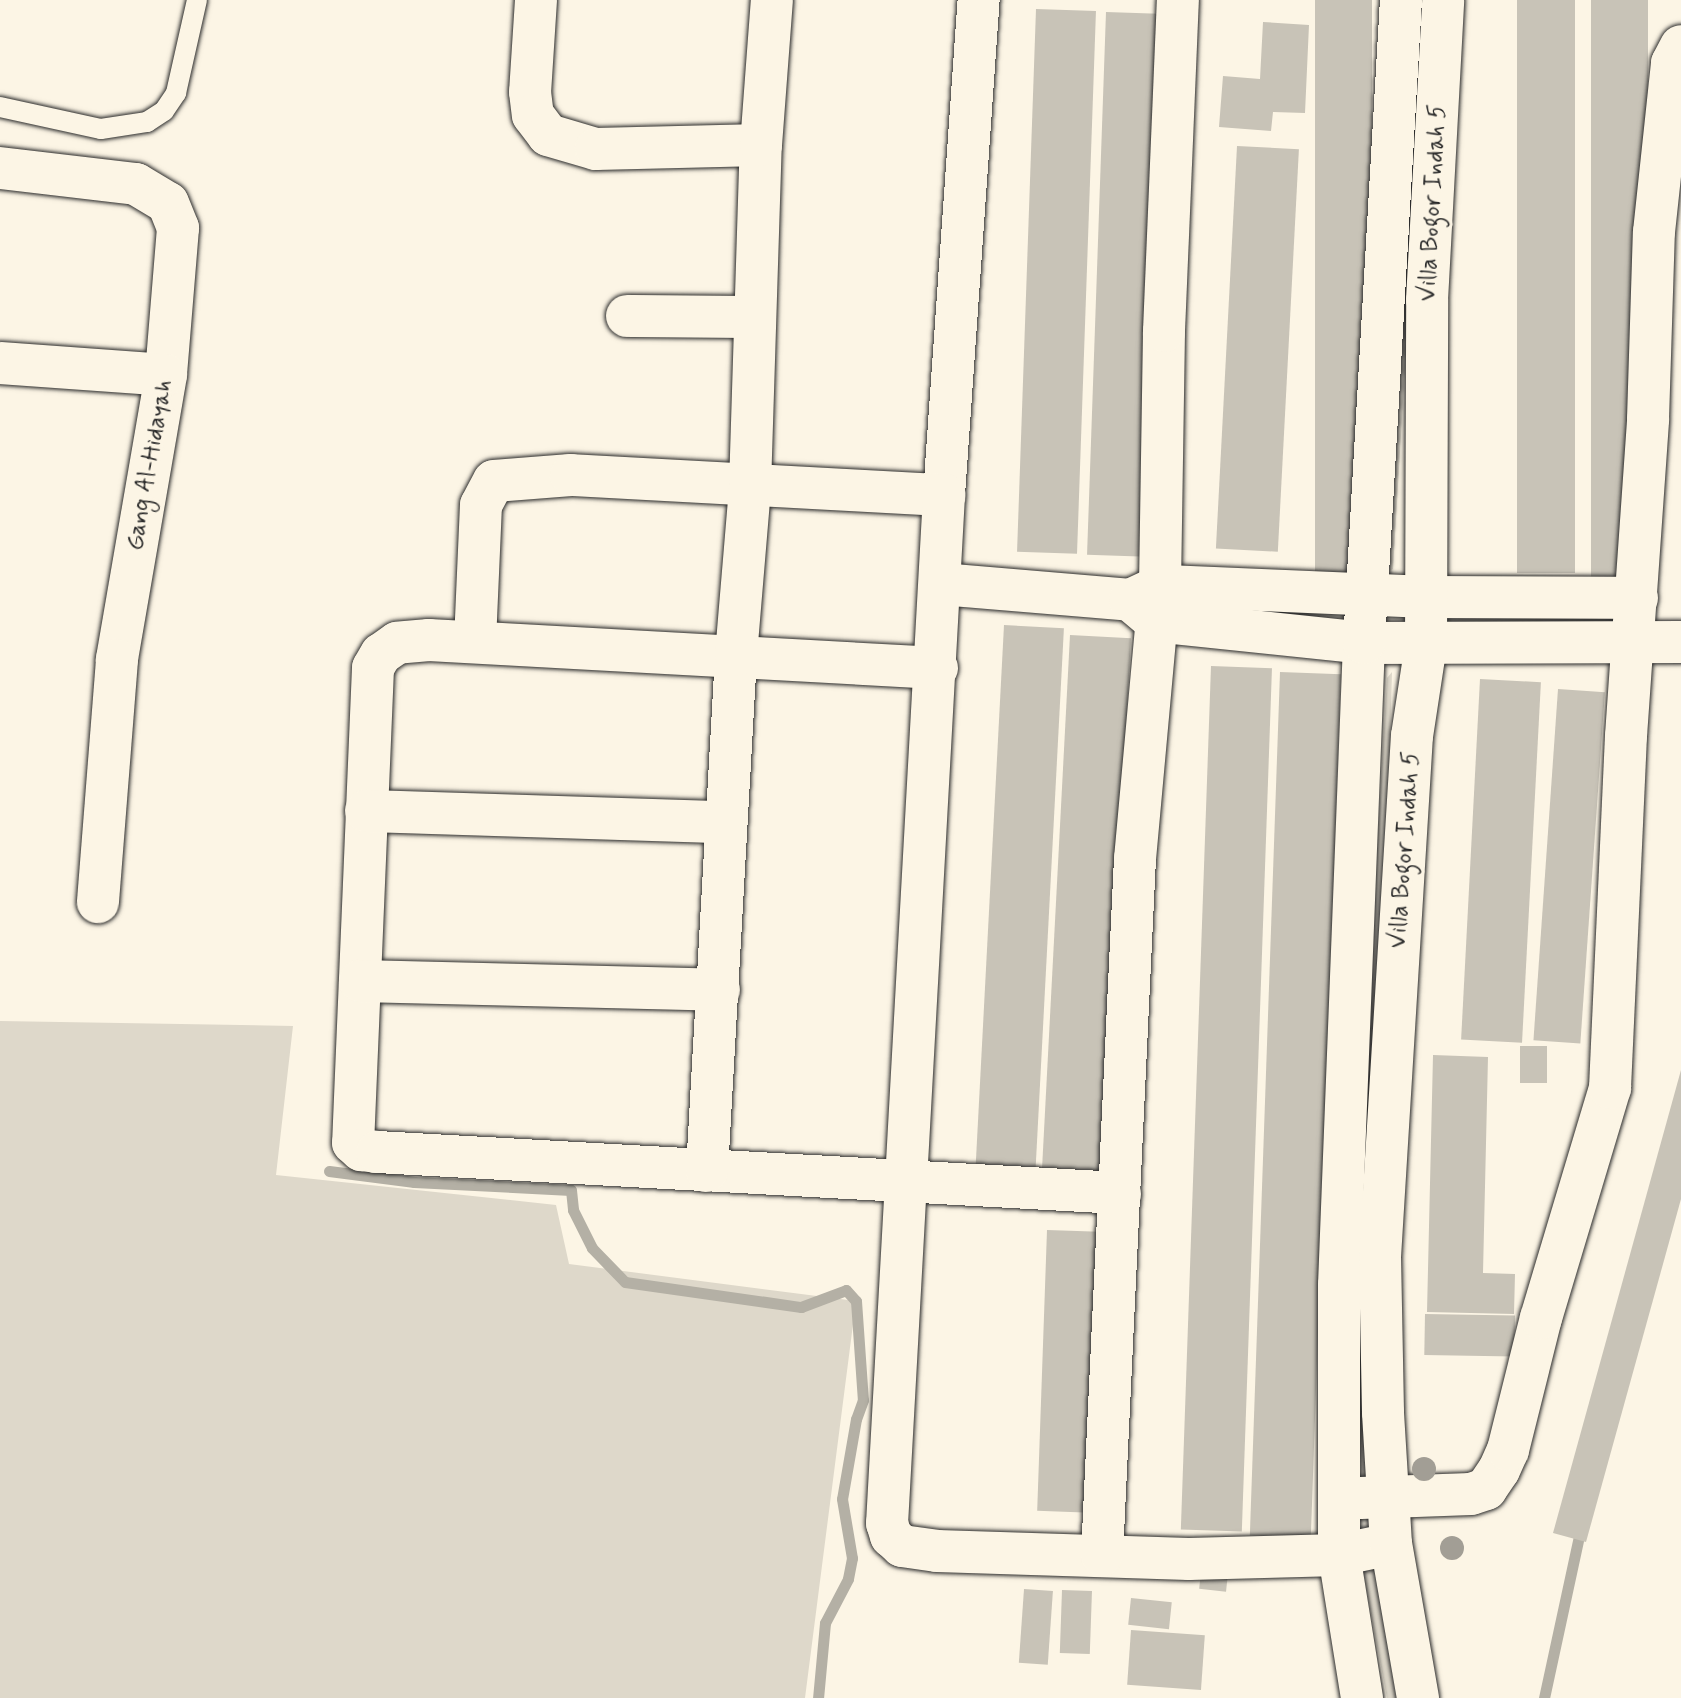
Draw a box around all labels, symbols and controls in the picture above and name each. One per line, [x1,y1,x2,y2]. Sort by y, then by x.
street label: Villa Bogor Indah 5 [1414,105,1452,301]
street label: Gang Al-Hidayah [121,377,179,553]
street label: Villa Bogor Indah 5 [1384,752,1426,948]

